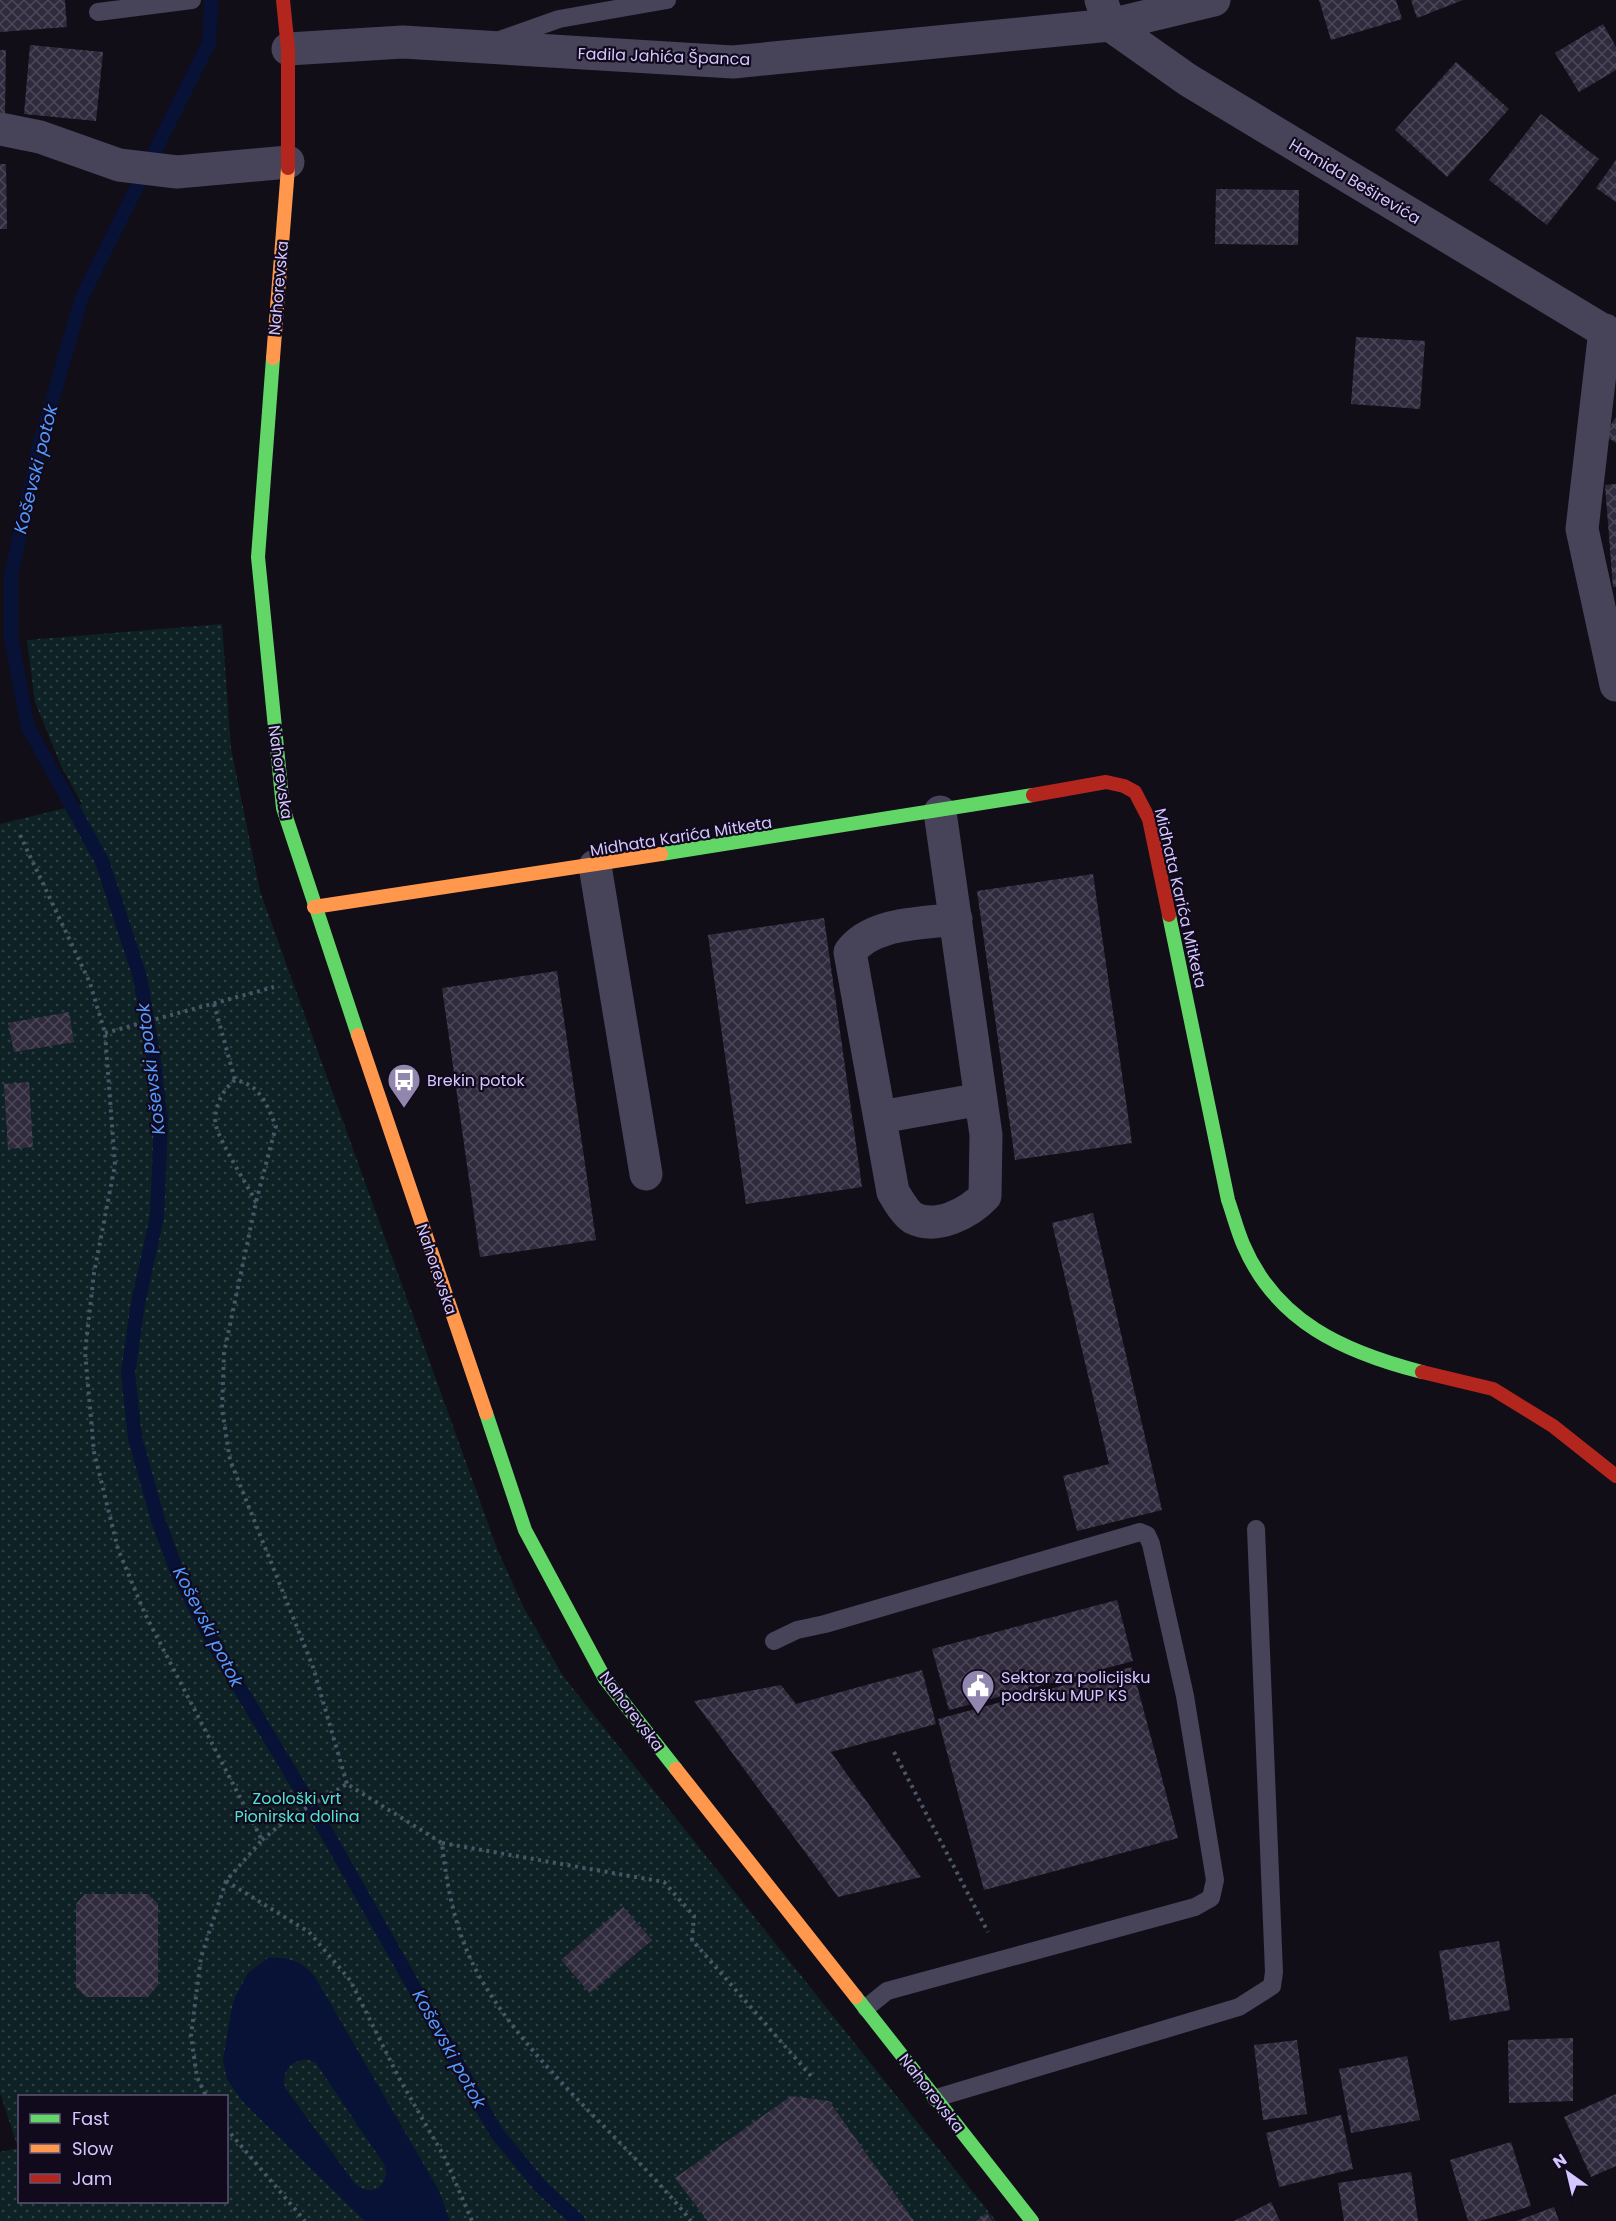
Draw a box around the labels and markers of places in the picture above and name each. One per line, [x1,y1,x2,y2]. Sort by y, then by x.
bus stop icon: Brekin potok [386,1062,422,1109]
place label: Brekin potok [427,1069,526,1092]
place label: Sektor za policijsku podršku MUP KS [1001,1666,1151,1707]
public building icon: Sektor za policijsku podršku MUP KS [960,1668,996,1715]

